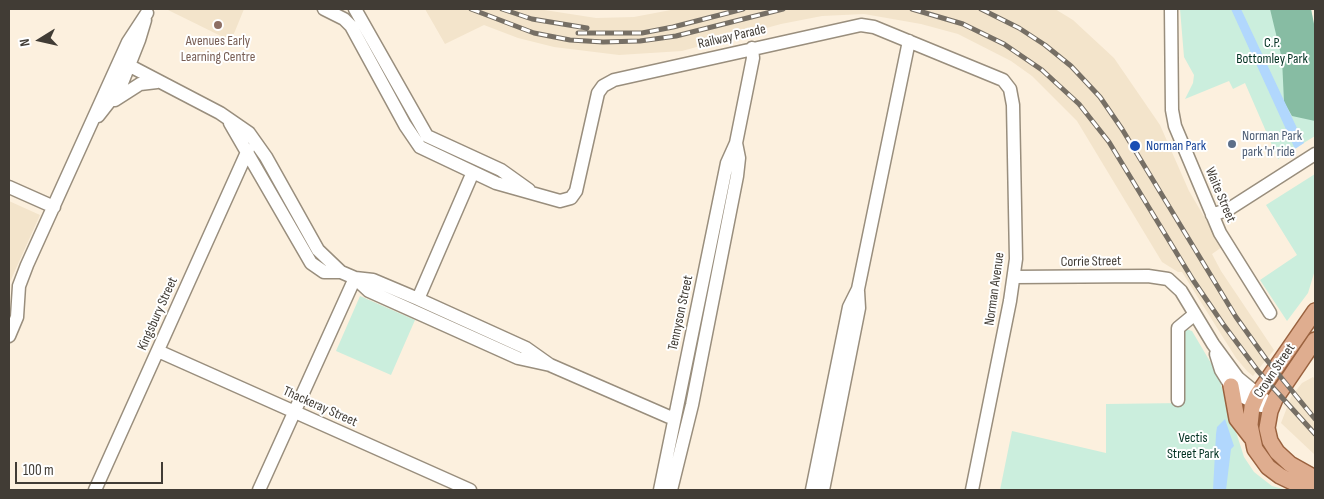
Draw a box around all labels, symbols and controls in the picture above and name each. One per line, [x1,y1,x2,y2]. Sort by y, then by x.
north arrow [15,15,65,65]
marker: Avenues Early Learning Centre [212,19,224,31]
street label: Railway Parade [696,21,768,53]
place label: Avenues Early Learning Centre [181,33,255,65]
park label: C.P. Bottomley Park [1236,35,1308,68]
text: N [16,38,34,48]
place label: Norman Park park 'n' ride [1242,128,1302,160]
place label: Norman Park [1146,138,1206,154]
marker: Norman Park park 'n' ride [1226,138,1238,150]
marker: Norman Park [1128,139,1142,153]
street label: Waite Street [1201,165,1239,225]
street label: Norman Avenue [982,251,1008,327]
street label: Corrie Street [1061,253,1121,271]
street label: Tennyson Street [665,274,697,352]
street label: Kingsbury Street [134,275,182,353]
street label: Crown Street [1251,341,1299,401]
street label: Thackeray Street [280,383,360,431]
park label: Vectis Street Park [1167,430,1219,462]
scale bar [18,452,165,484]
text: 100 m [23,461,54,480]

